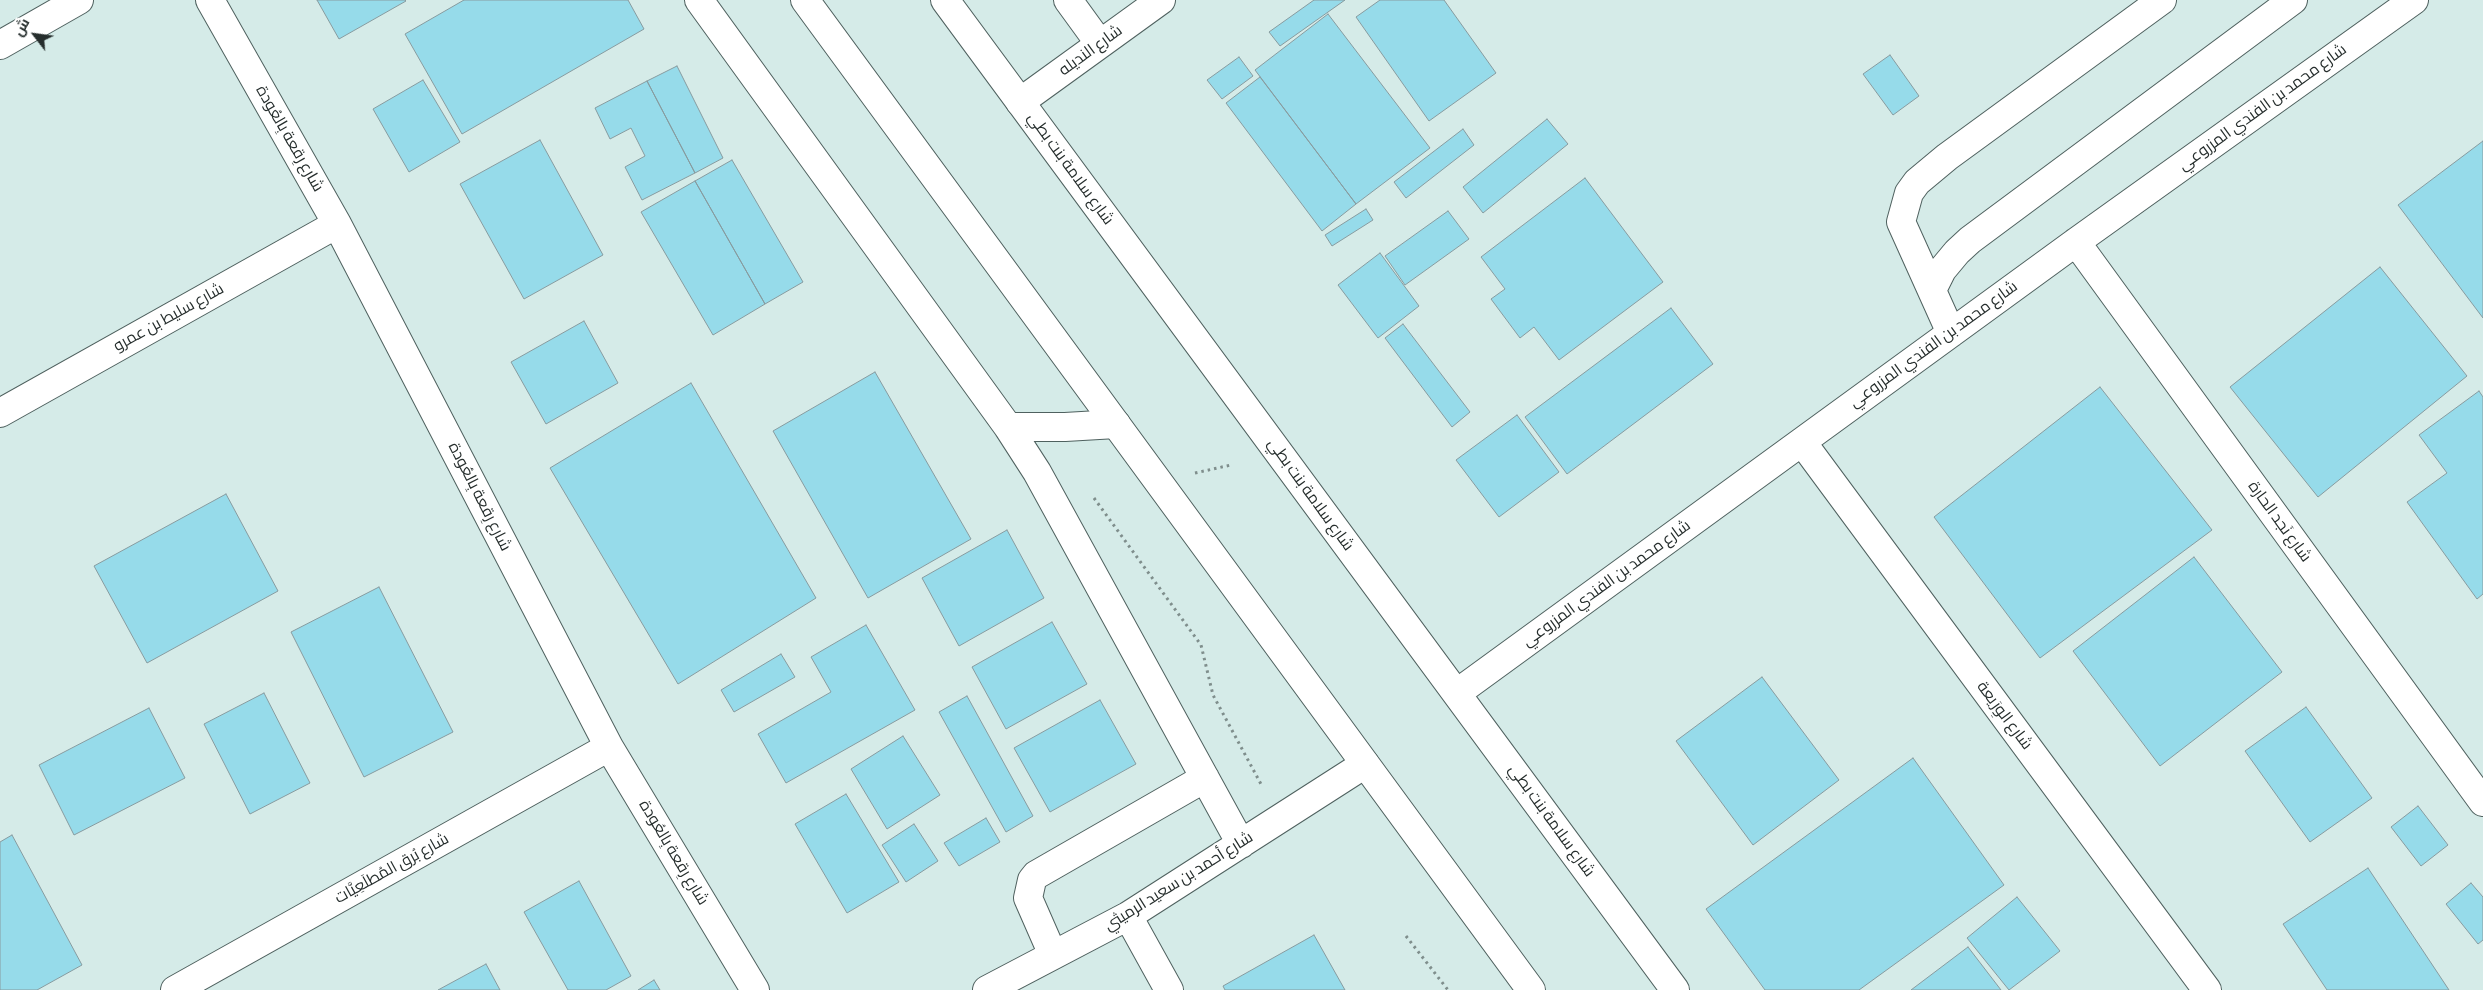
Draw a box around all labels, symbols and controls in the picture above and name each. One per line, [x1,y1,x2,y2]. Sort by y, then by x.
north arrow [10,10,60,60]
text: ش [10,15,33,39]
street label: شارع النديله [1055,22,1127,80]
street label: شارع محمد بن الفندي المزروعي [2175,40,2351,176]
street label: شارع رِقعة بِالعُودة [251,83,327,195]
street label: شارع سلامة بنت بطي [1023,109,1117,229]
street label: شارع محمد بن الفندي المزروعي [1846,277,2022,413]
street label: شارع سليط بن عمرو [110,280,228,356]
street label: شارع سلامة بنت بطي [1263,435,1357,555]
street label: شارع رِقعة بِالعُودة [443,439,515,555]
street label: شارع نَجد الحارة [2243,478,2315,566]
street label: شارع محمد بن الفندي المزروعي [1519,516,1695,652]
street label: شارع الوِرَيعة [1972,678,2036,754]
street label: شارع سلامة بنت بطي [1504,761,1598,881]
street label: شارع رِقعة بِالعُودة [634,797,712,909]
street label: شارع أحمد بن سعيد الرميثي [1101,828,1257,936]
street label: شارع بُرق المُطلَعِيَّات [332,830,452,908]

